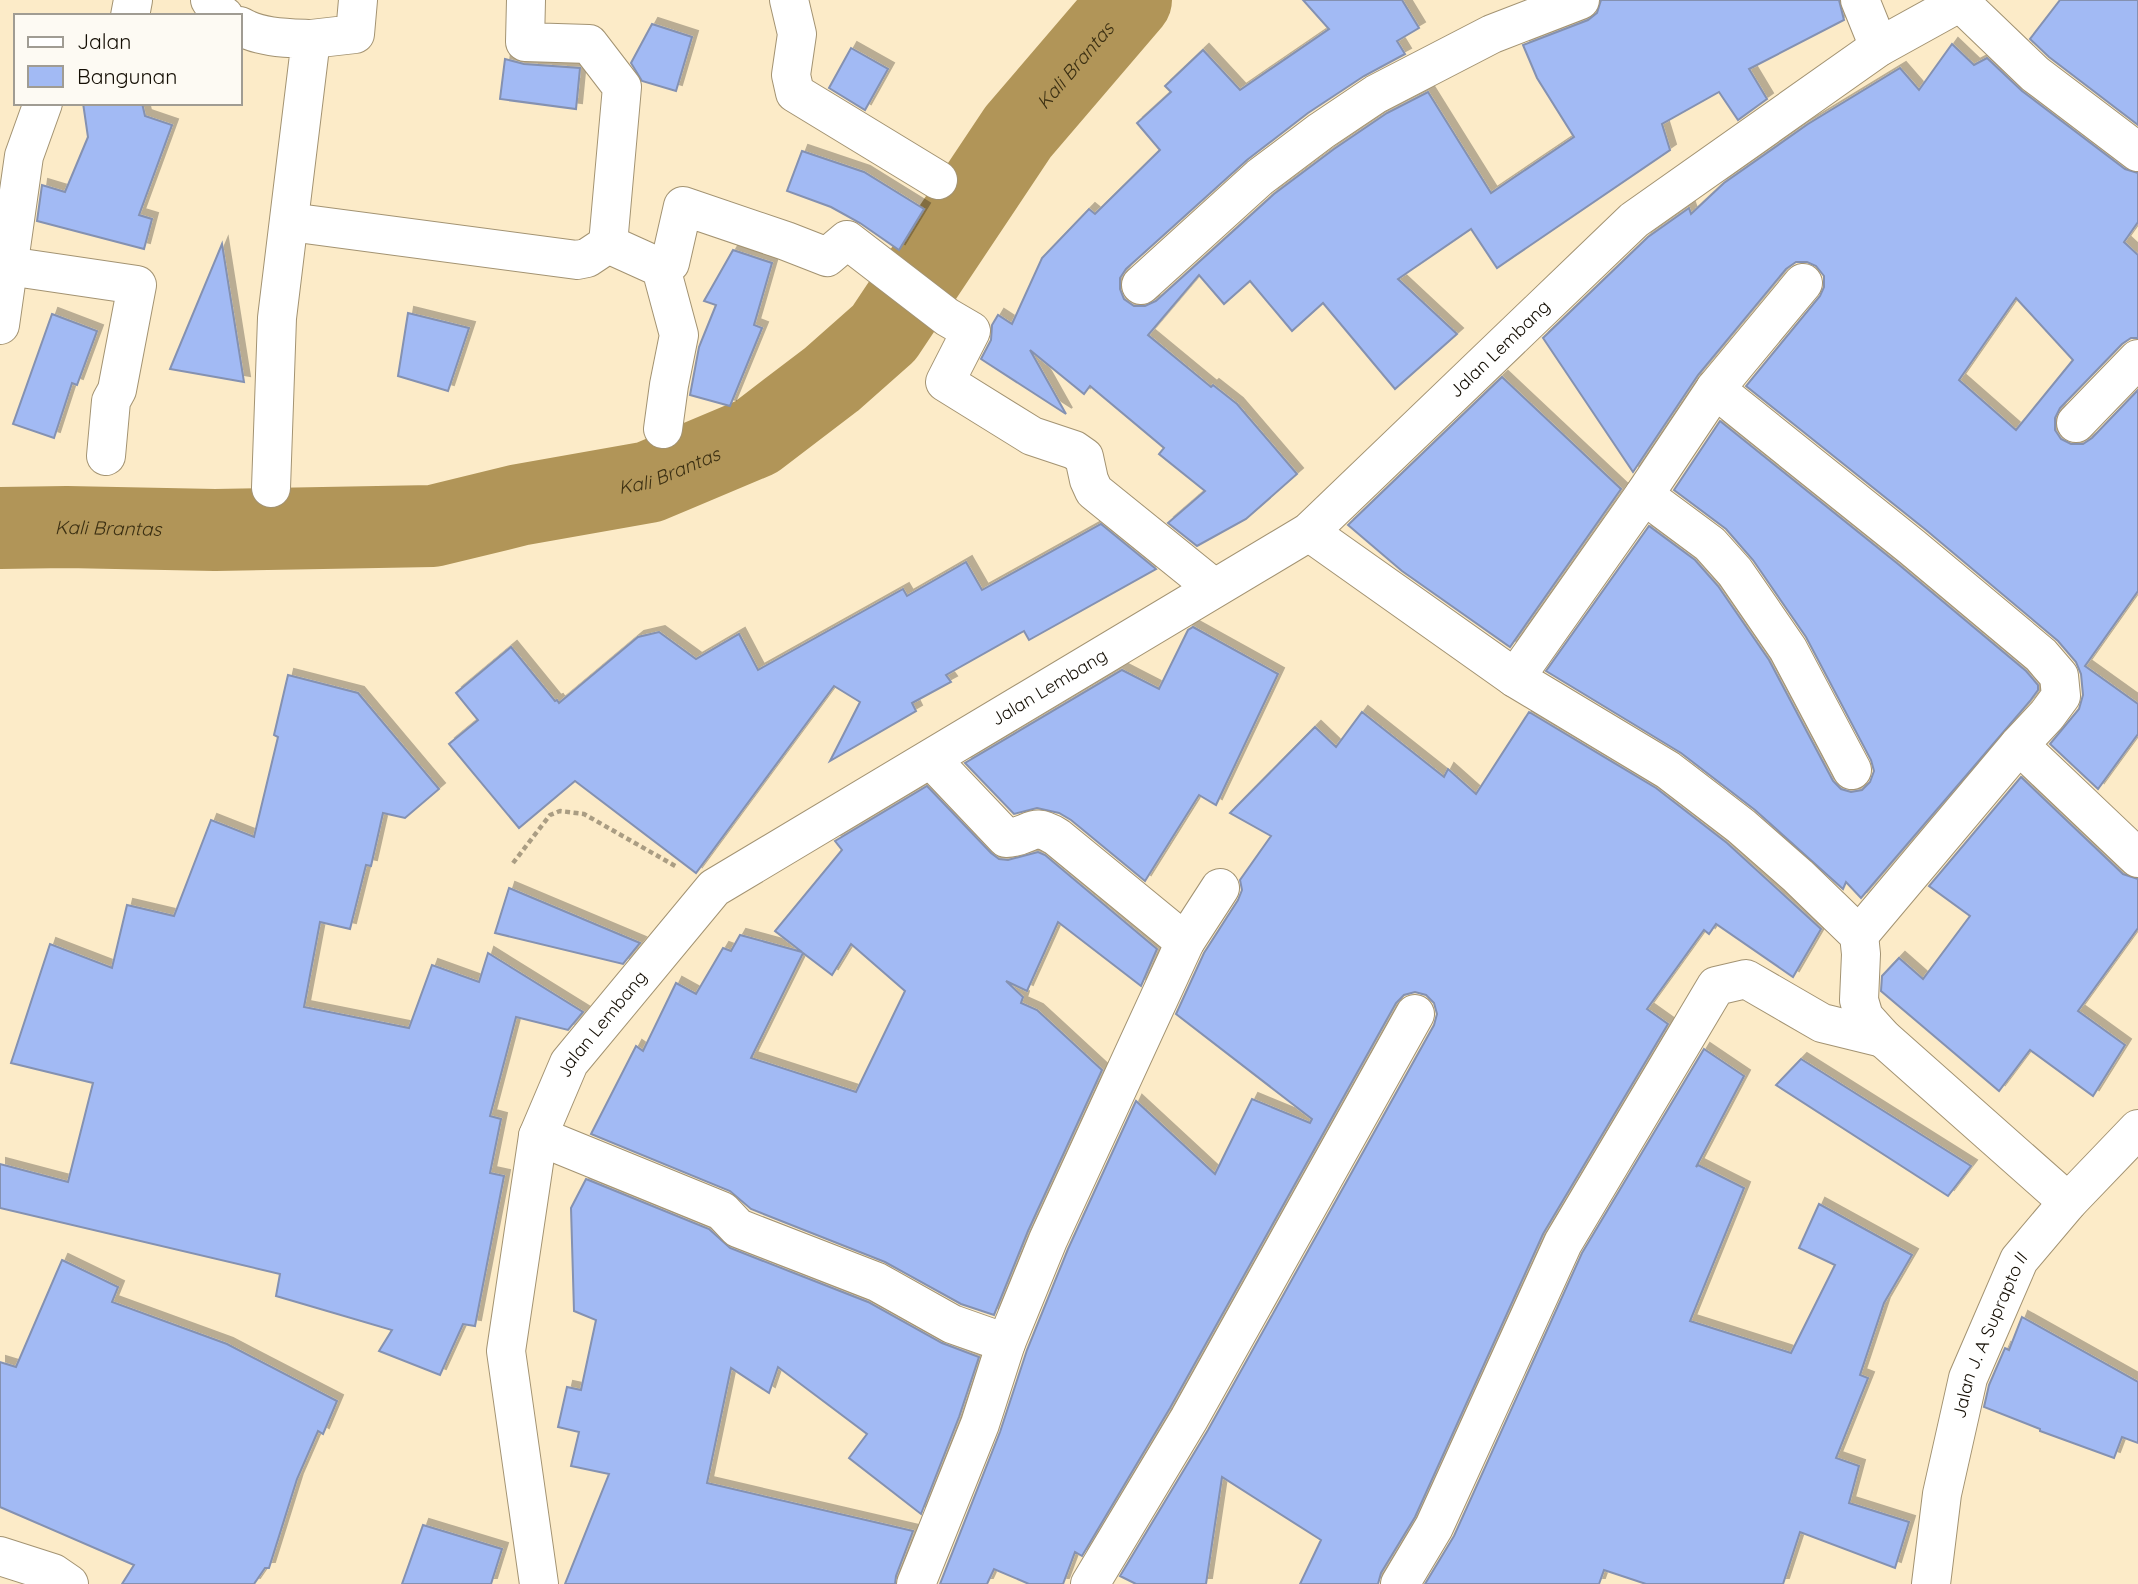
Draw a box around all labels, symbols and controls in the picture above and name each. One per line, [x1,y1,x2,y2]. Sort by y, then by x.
legend [14,14,242,105]
water label: Kali Brantas [1031,16,1120,114]
text: Jalan [77,28,131,54]
text: Bangunan [77,63,177,89]
street label: Jalan Lembang [1444,295,1555,402]
water label: Kali Brantas [616,441,725,499]
water label: Kali Brantas [54,515,163,541]
street label: Jalan Lembang [987,643,1111,731]
street label: Jalan Lembang [552,966,652,1081]
street label: Jalan J. A Suprapto II [1947,1246,2032,1421]

